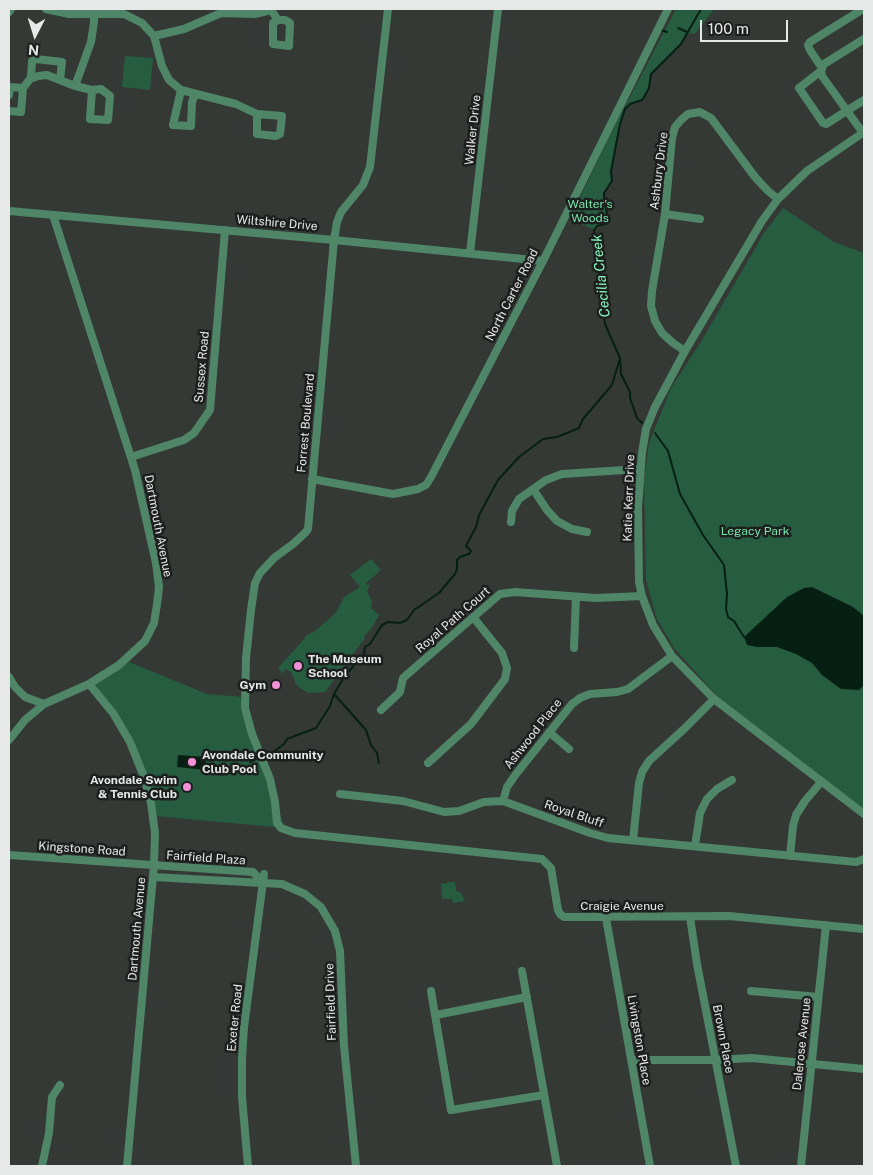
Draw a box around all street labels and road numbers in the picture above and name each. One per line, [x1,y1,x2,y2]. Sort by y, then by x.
street label: Walker Drive [462,94,484,166]
street label: Ashbury Drive [647,131,671,211]
street label: Wiltshire Drive [236,212,318,234]
street label: North Carter Road [483,247,541,343]
street label: Sussex Road [192,331,212,403]
street label: Forrest Boulevard [294,373,318,473]
street label: Katie Kerr Drive [620,454,638,542]
street label: Dartmouth Avenue [141,474,175,578]
street label: Royal Path Court [413,584,493,656]
street label: Ashwood Place [501,696,565,772]
street label: Royal Bluff [542,797,606,831]
street label: Kingstone Road [38,839,126,859]
street label: Fairfield Plaza [166,848,246,868]
street label: Dartmouth Avenue [125,877,149,981]
street label: Craigie Avenue [580,899,664,913]
street label: Fairfield Drive [322,963,340,1041]
street label: Exeter Road [224,984,246,1052]
street label: Livingston Place [624,994,654,1086]
street label: Dalerose Avenue [790,997,814,1091]
street label: Brown Place [709,1003,737,1075]

